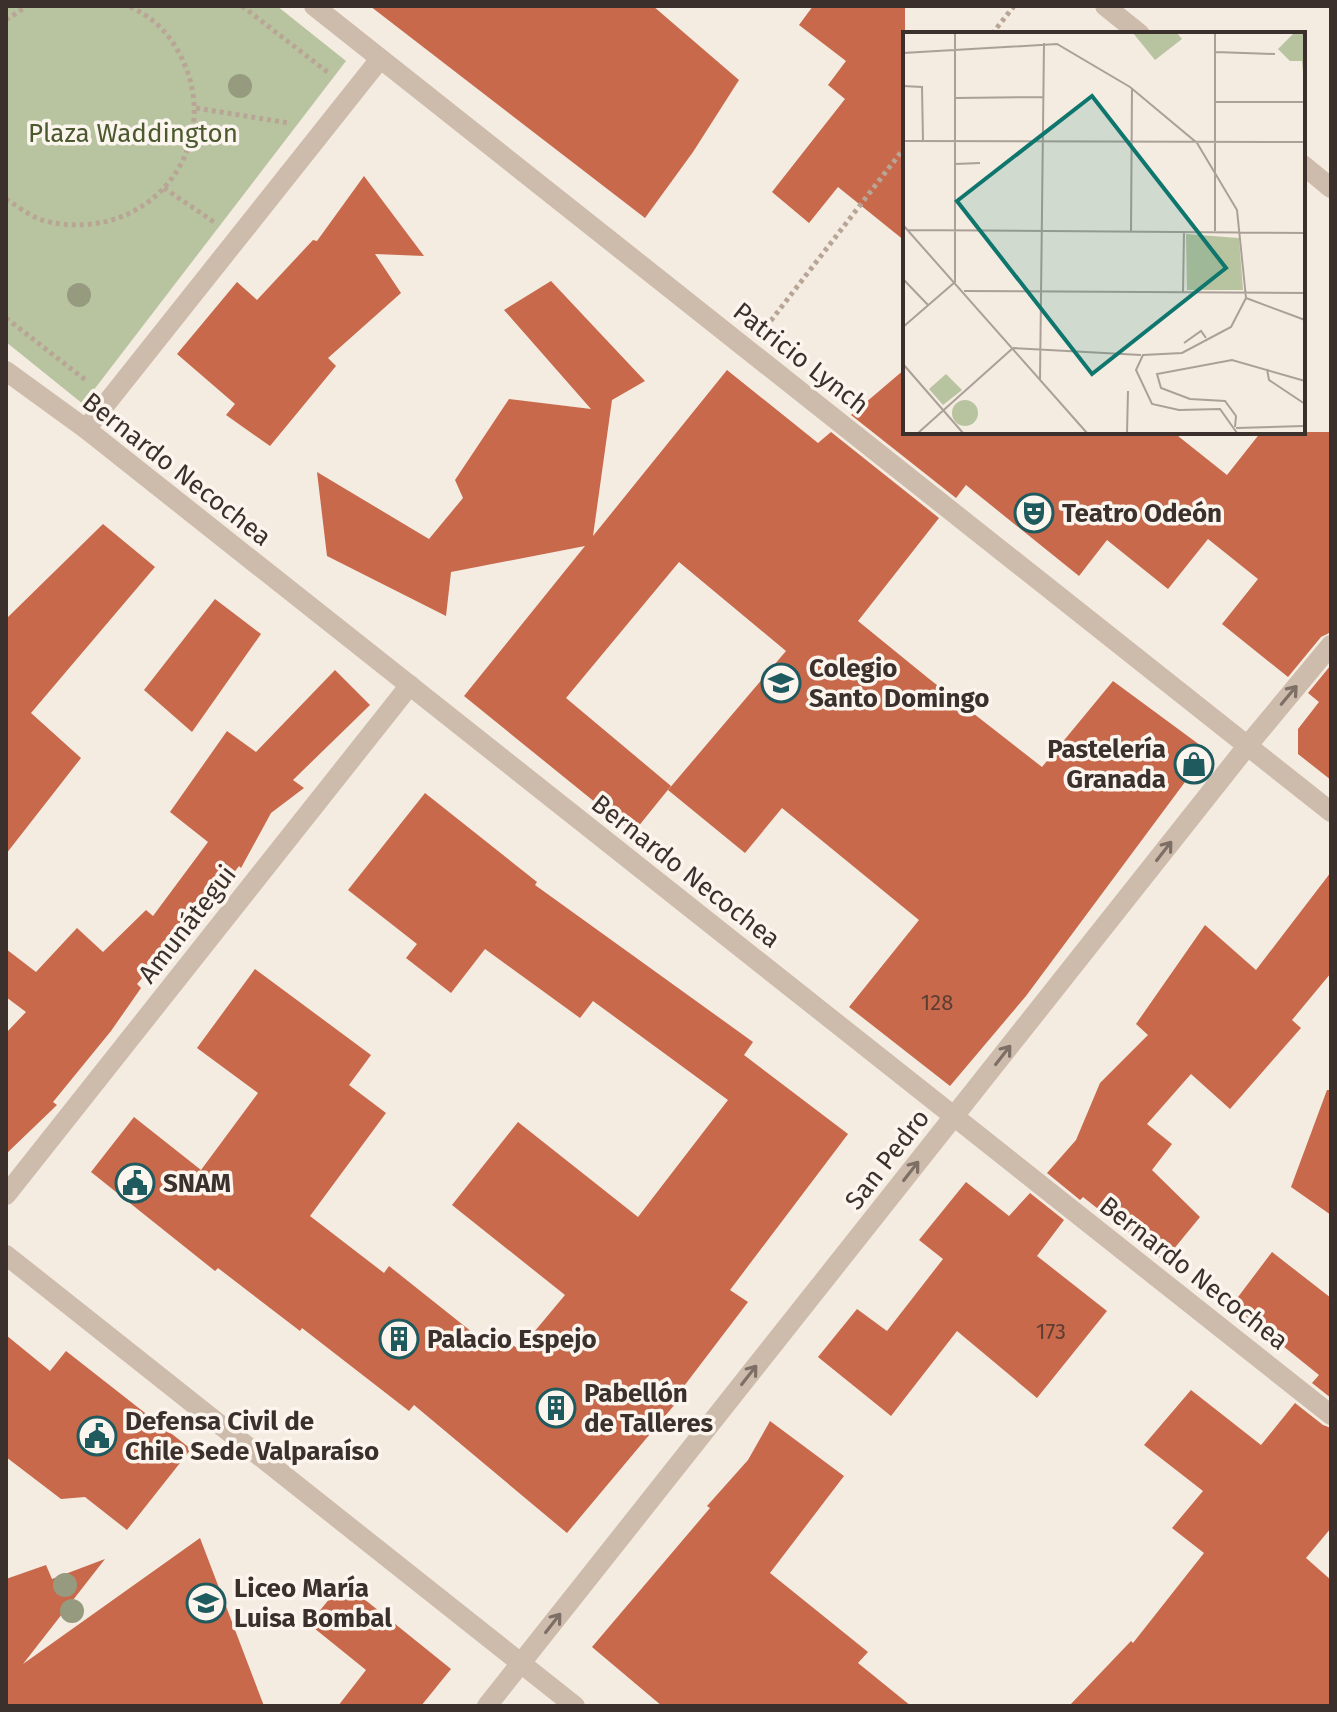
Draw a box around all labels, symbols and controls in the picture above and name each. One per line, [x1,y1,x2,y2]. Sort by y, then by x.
inset map [903,32,1305,434]
park label: Plaza Waddington [28,118,238,149]
street label: Patricio Lynch [727,296,875,421]
street label: Bernardo Necochea [76,386,277,553]
theatre icon: Teatro Odeón [1013,492,1055,534]
place label: Teatro Odeón [1062,498,1222,529]
place label: Colegio Santo Domingo [809,653,989,714]
school or university icon: Colegio Santo Domingo [760,662,802,704]
one-way arrow [1280,686,1298,706]
place label: Pastelería Granada [1047,734,1166,795]
shop icon: Pastelería Granada [1173,743,1215,785]
street label: Bernardo Necochea [585,788,786,955]
one-way arrow [1155,841,1173,862]
street label: Amunátegui [132,859,243,989]
house number: 128 [921,989,953,1016]
one-way arrow [994,1045,1011,1066]
street label: San Pedro [839,1103,936,1216]
one-way arrow [902,1161,919,1182]
public building icon: SNAM [114,1162,156,1204]
place label: SNAM [163,1168,231,1199]
street label: Bernardo Necochea [1093,1190,1294,1357]
building icon: Palacio Espejo [378,1318,420,1360]
house number: 173 [1036,1318,1066,1345]
place label: Palacio Espejo [427,1324,597,1355]
one-way arrow [740,1365,758,1386]
place label: Pabellón de Talleres [584,1378,714,1439]
building icon: Pabellón de Talleres [535,1387,577,1429]
place label: Defensa Civil de Chile Sede Valparaíso [125,1406,379,1467]
public building icon: Defensa Civil de Chile Sede Valparaíso [76,1415,118,1457]
place label: Liceo María Luisa Bombal [234,1573,392,1634]
school or university icon: Liceo María Luisa Bombal [185,1582,227,1624]
one-way arrow [544,1613,562,1634]

